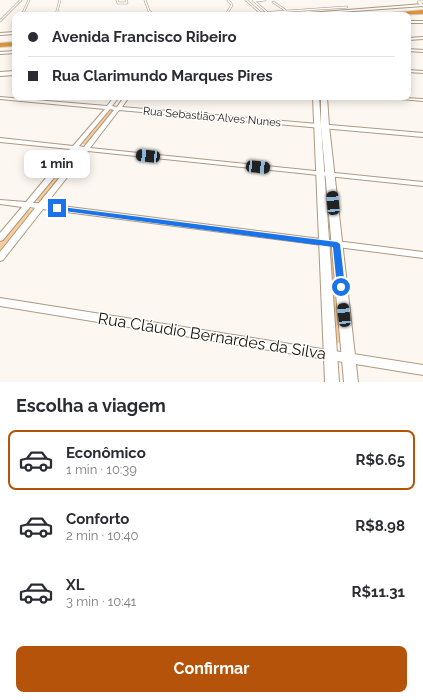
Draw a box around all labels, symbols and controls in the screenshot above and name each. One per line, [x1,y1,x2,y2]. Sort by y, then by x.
text: Avenida Francisco Ribeiro [52,28,237,46]
text: Rua Clarimundo Marques Pires [52,67,273,85]
street label: Rua Sebastião Alves Nunes [142,104,282,130]
car [135,149,161,163]
callout: 1 min [24,150,90,178]
text: 1 min [41,156,73,171]
car [245,160,271,174]
car [326,191,340,215]
route end [48,199,66,217]
route start [332,278,350,296]
car [337,302,351,328]
street label: Rua Cláudio Bernardes da Silva [97,309,327,363]
text: Escolha a viagem [16,395,166,416]
icon: car [18,442,54,478]
text: Econômico [66,444,146,462]
text: R$6.65 [356,451,405,469]
text: 1 min · 10:39 [66,462,137,477]
icon: car [18,508,54,544]
text: Conforto [66,510,129,528]
text: R$8.98 [355,517,405,535]
text: 2 min · 10:40 [66,528,139,543]
icon: car [18,574,54,610]
text: XL [66,576,84,594]
text: R$11.31 [352,583,405,601]
text: 3 min · 10:41 [66,594,136,609]
button: Confirmar [16,646,407,692]

